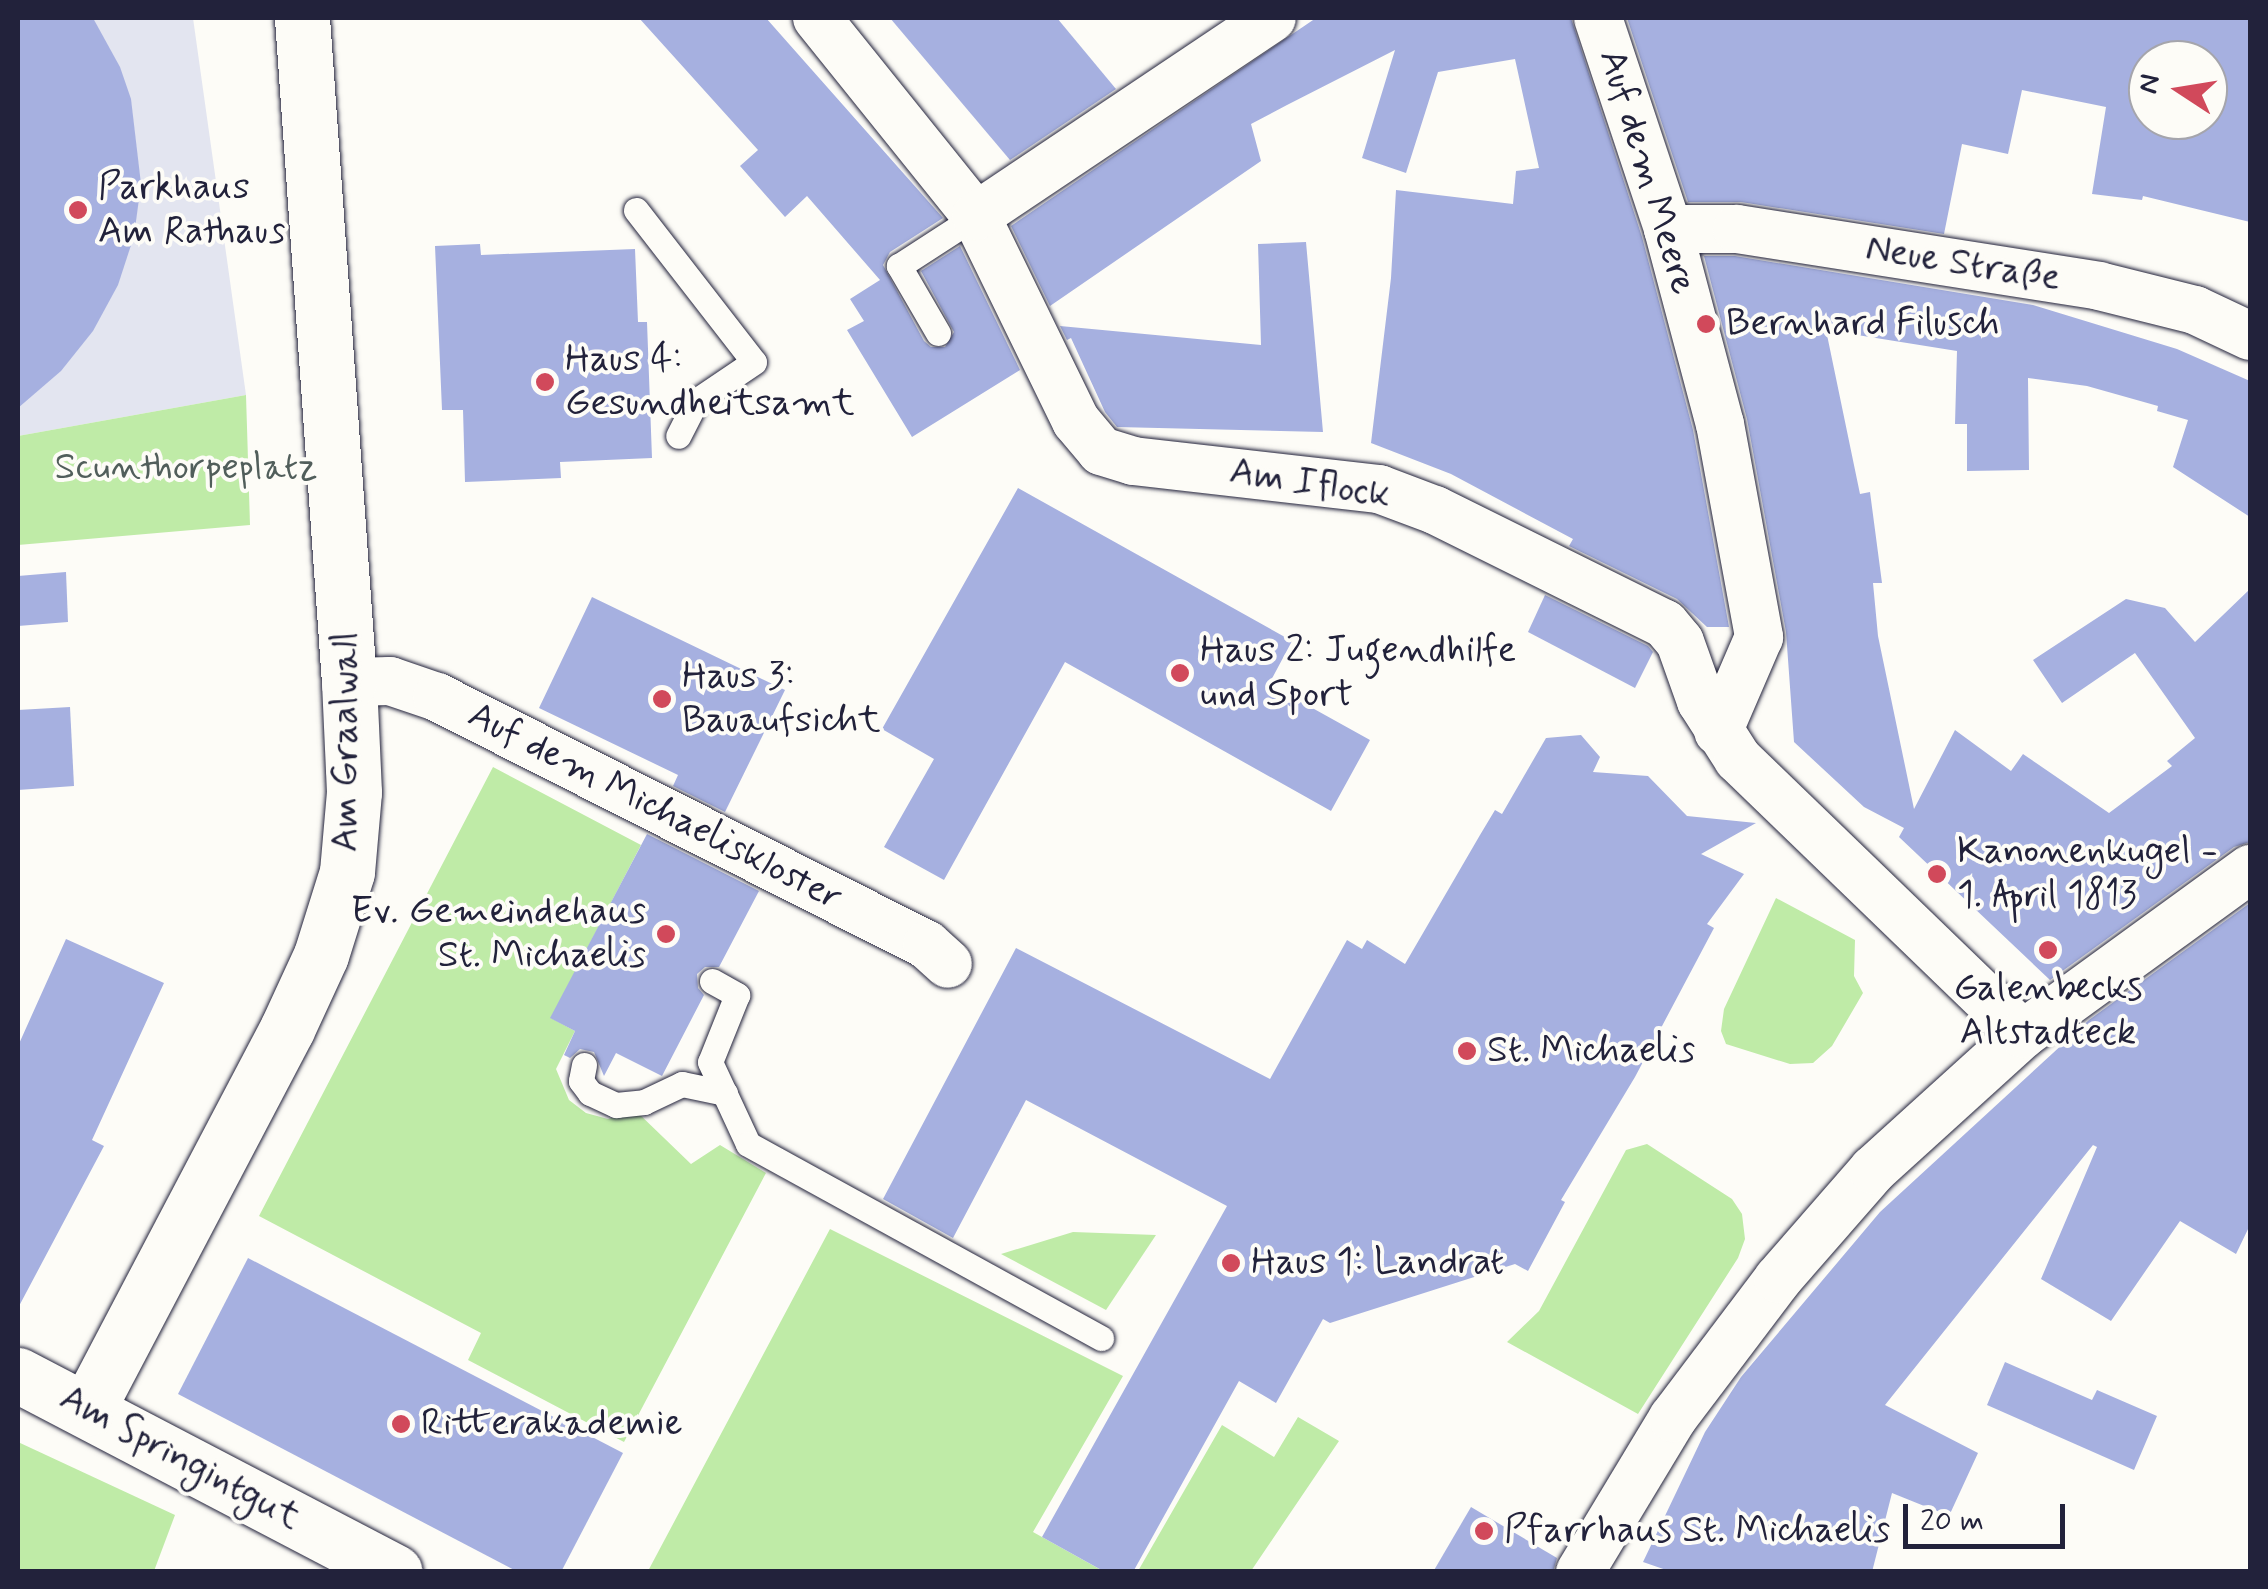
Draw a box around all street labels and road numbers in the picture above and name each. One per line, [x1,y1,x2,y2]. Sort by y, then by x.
street label: Auf dem Meere [1589,47,1705,297]
street label: Neue Straße [1862,226,2064,302]
street label: Am Iflock [1227,449,1393,519]
street label: Am Graalwall [323,633,369,851]
street label: Auf dem Michaeliskloster [463,694,847,920]
street label: Am Springintgut [45,1372,315,1544]

